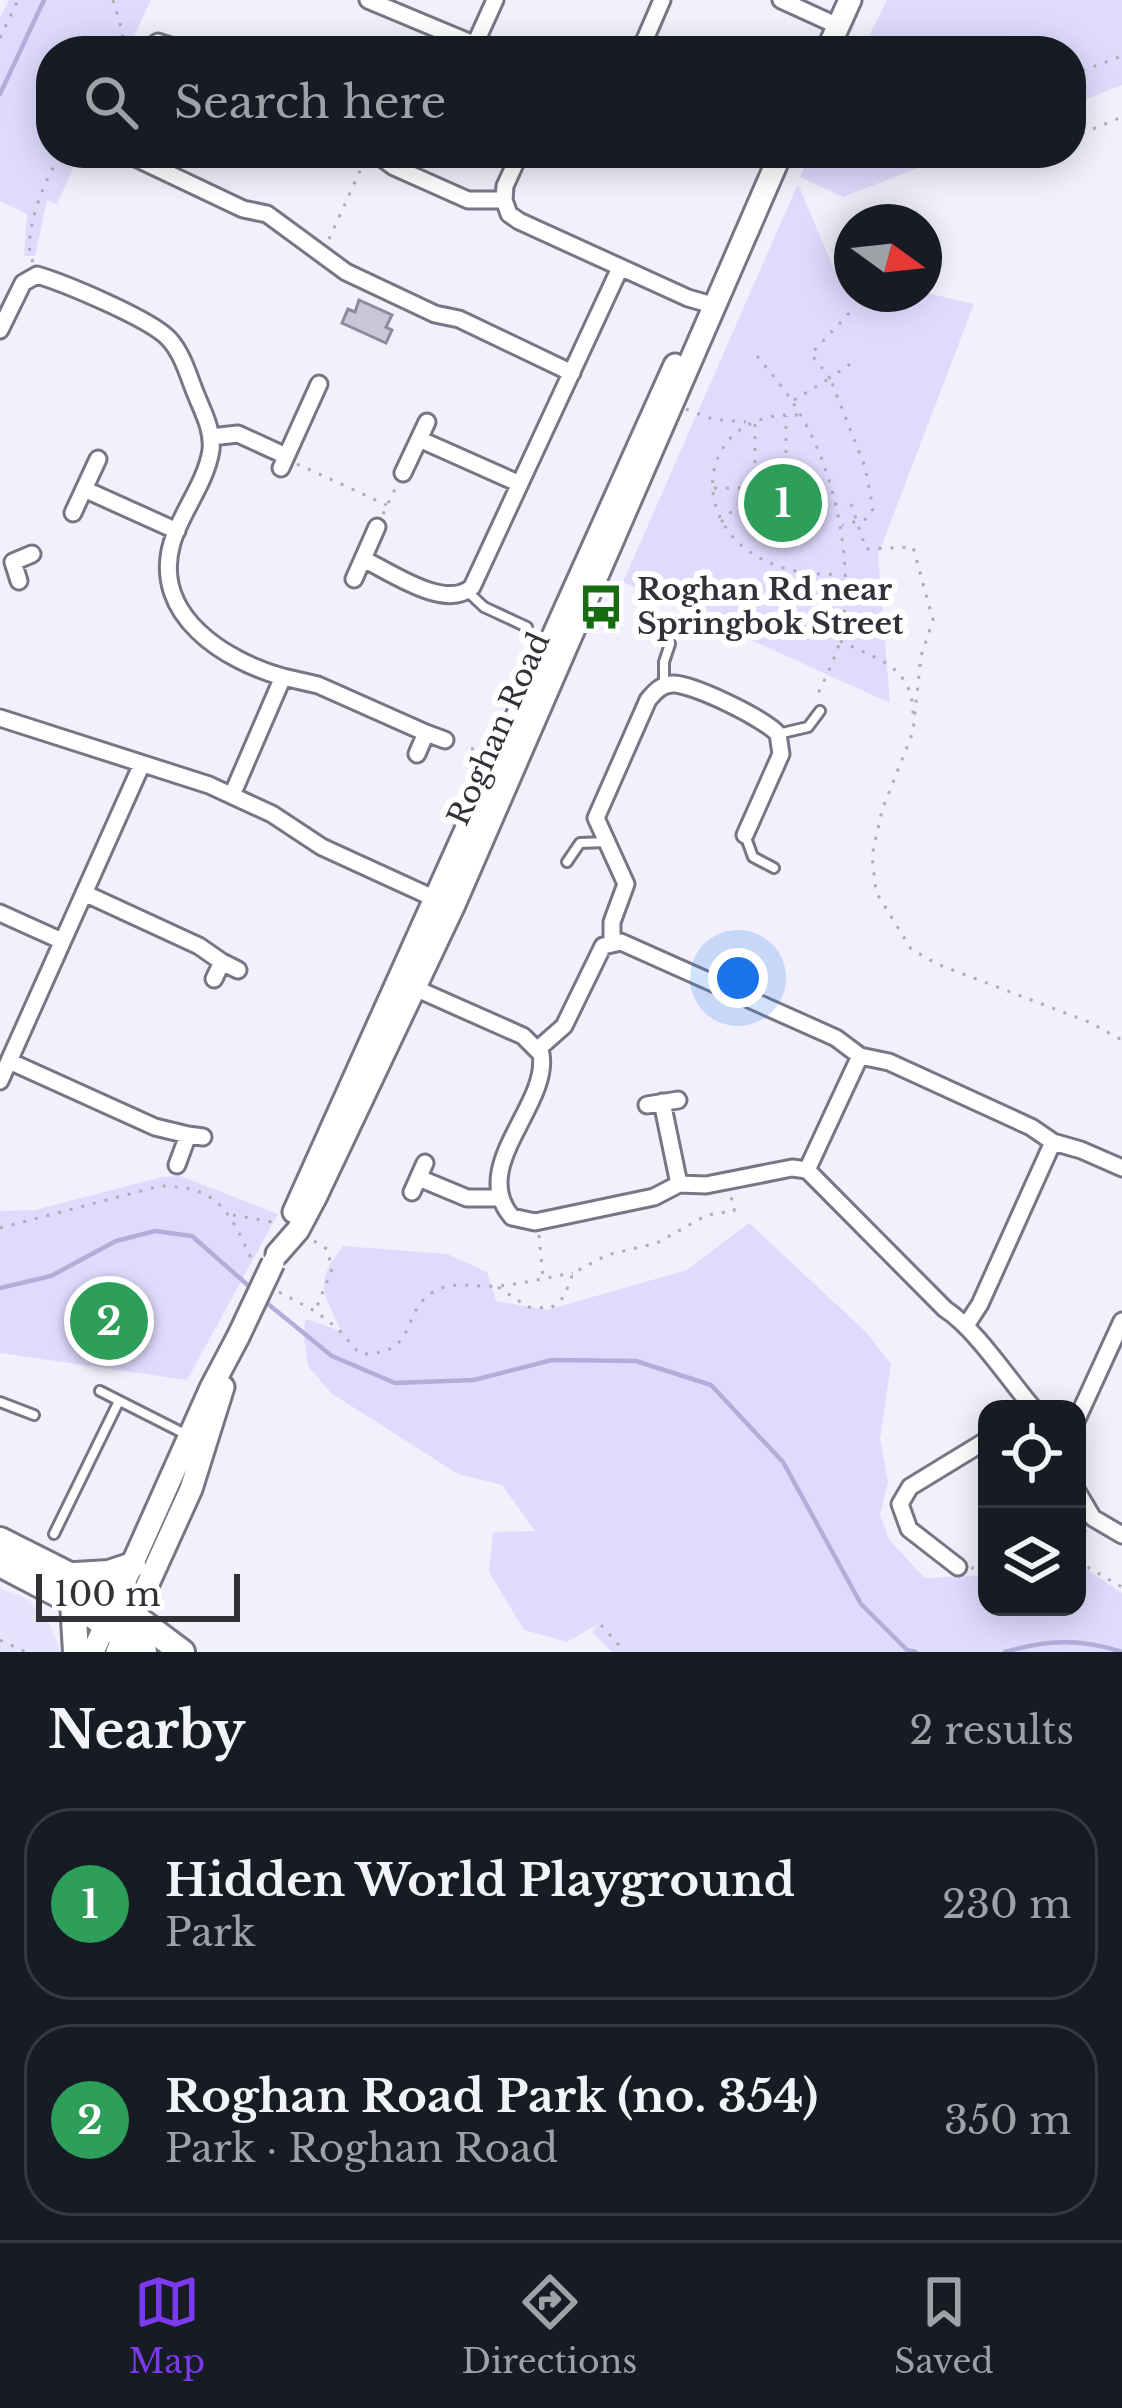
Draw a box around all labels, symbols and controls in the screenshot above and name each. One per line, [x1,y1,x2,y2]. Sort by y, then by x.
search box [36,36,1086,168]
icon: search [78,69,144,135]
text: Search here [174,74,446,130]
north arrow [834,204,942,312]
pin: 1 [744,458,822,548]
place label: Roghan Rd near Springbok Street [637,571,904,642]
bus stop icon: Roghan Rd near Springbok Street [576,582,626,632]
street label: Roghan Road [439,627,558,831]
your location [708,948,768,1008]
pin: 2 [70,1276,148,1366]
map controls [978,1400,1086,1616]
button: locate [978,1400,1086,1508]
button: layers [978,1508,1086,1616]
scale bar [36,1568,240,1621]
text: 100 m [54,1574,161,1615]
text: Nearby [48,1699,245,1762]
text: 2 results [909,1706,1074,1755]
text: Hidden World Playground [165,1852,795,1908]
text: 1 [81,1880,99,1929]
text: 230 m [942,1880,1071,1929]
text: Park [165,1908,256,1957]
text: Roghan Road Park (no. 354) [165,2068,818,2124]
text: 2 [77,2096,103,2145]
text: 350 m [944,2096,1071,2145]
text: Park · Roghan Road [165,2124,558,2173]
tab: Map [128,2269,205,2382]
tab: Directions [462,2269,637,2382]
tab: Saved [894,2269,994,2382]

